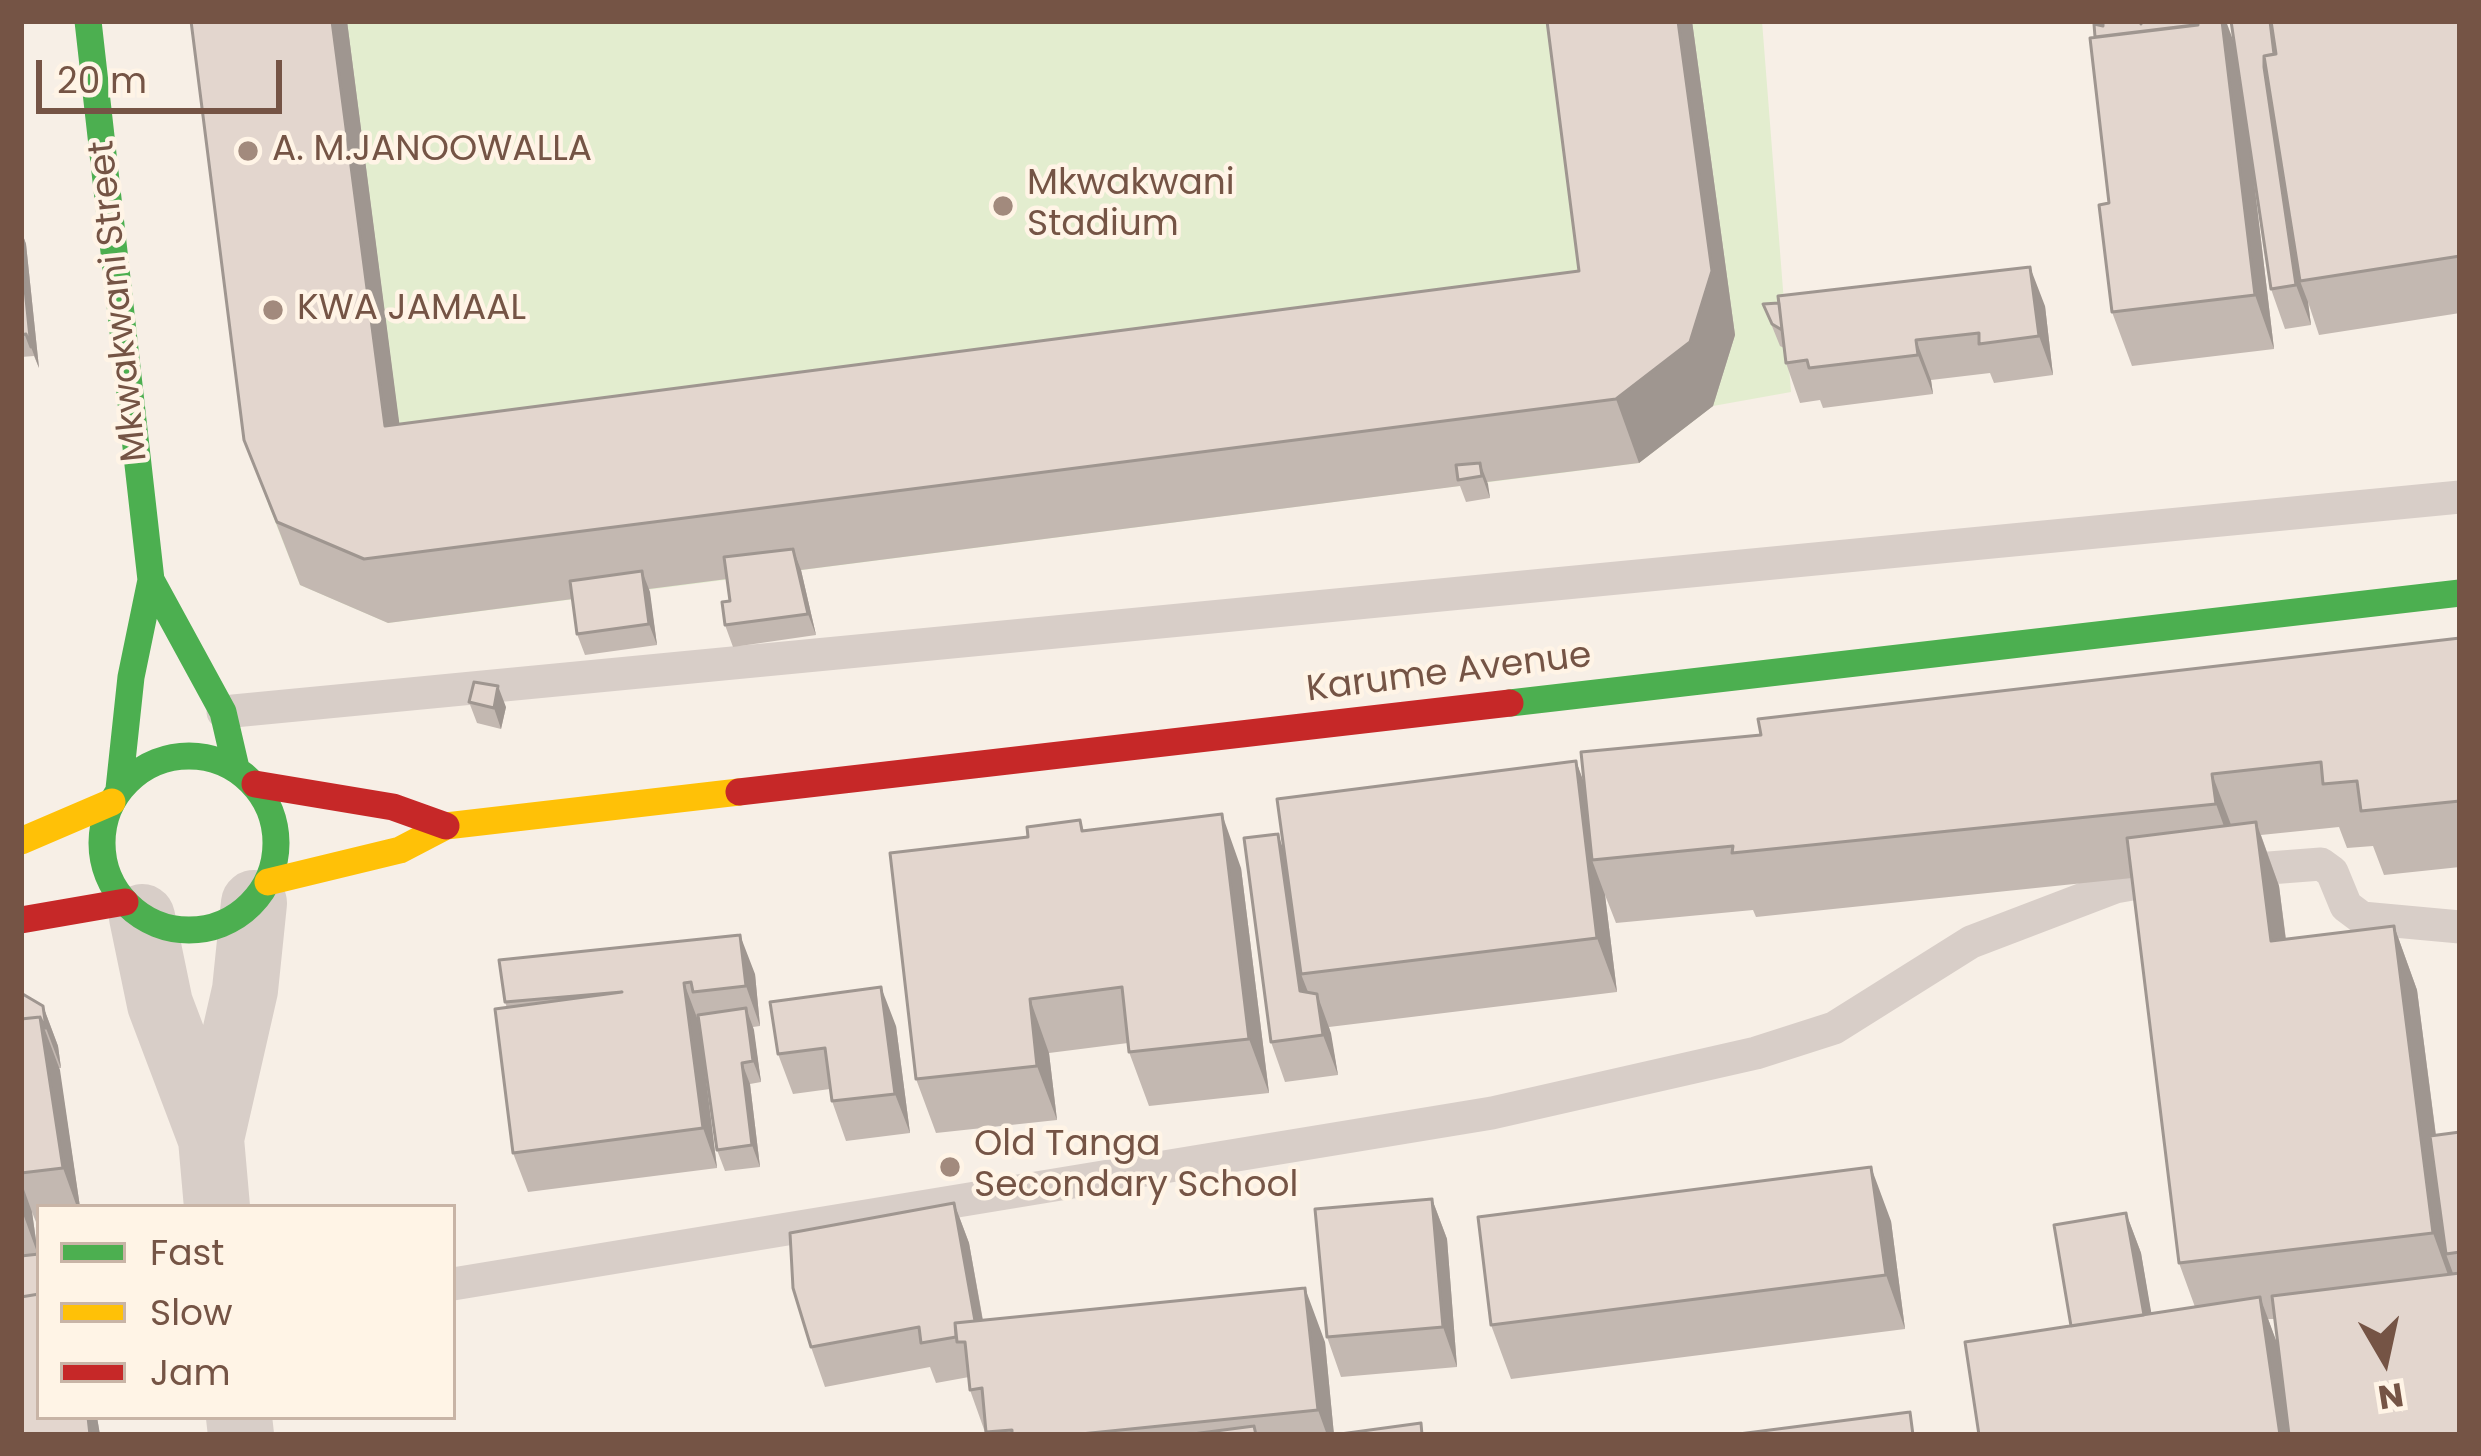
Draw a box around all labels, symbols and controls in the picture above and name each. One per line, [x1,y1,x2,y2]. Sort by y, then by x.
scale bar [42,36,288,110]
text: 20 m [57,55,147,106]
place label: A. M.JANOOWALLA [272,129,592,173]
street label: Mkwakwani Street [82,138,158,464]
marker: A. M.JANOOWALLA [235,138,261,164]
place label: Mkwakwani Stadium [1027,163,1235,248]
marker: Mkwakwani Stadium [990,193,1016,219]
place label: KWA JAMAAL [297,288,526,332]
marker: KWA JAMAAL [260,297,286,323]
street label: Karume Avenue [1304,635,1594,713]
place label: Old Tanga Secondary School [974,1124,1298,1209]
marker: Old Tanga Secondary School [937,1154,963,1180]
legend [36,1204,456,1420]
text: Fast [150,1227,224,1278]
text: Slow [150,1287,233,1338]
north arrow [2325,1300,2445,1420]
text: Jam [150,1347,231,1398]
text: N [2375,1371,2407,1421]

